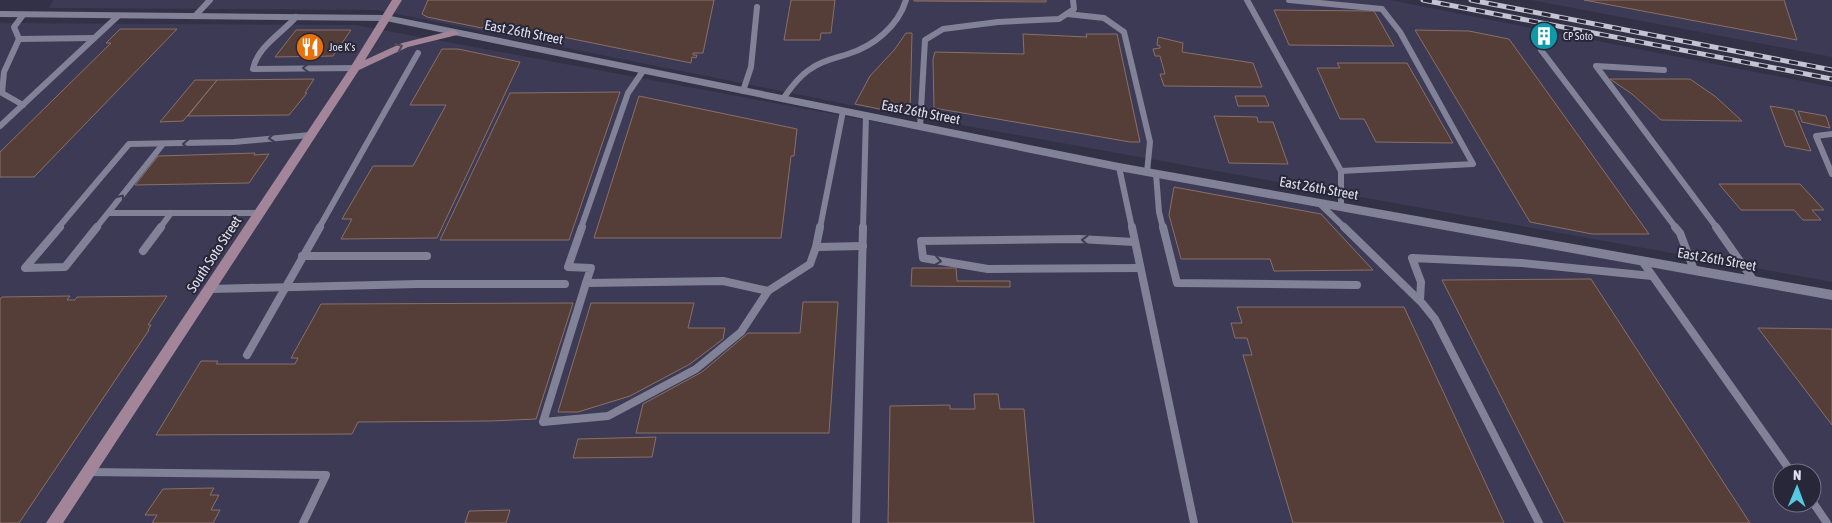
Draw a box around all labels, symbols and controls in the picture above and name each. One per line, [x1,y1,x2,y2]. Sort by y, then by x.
street label: East 26th Street [483,17,565,47]
building icon: CP Soto [1529,21,1559,51]
place label: CP Soto [1563,30,1593,42]
restaurant icon: Joe K's [295,32,325,62]
place label: Joe K's [329,41,355,53]
one-way arrow [394,43,403,54]
one-way arrow [302,63,310,73]
street label: East 26th Street [880,97,962,127]
one-way arrow [268,132,276,143]
one-way arrow [181,138,189,149]
street label: East 26th Street [1278,173,1360,203]
one-way arrow [115,195,123,204]
street label: South Soto Street [183,213,245,295]
one-way arrow [1081,234,1089,245]
street label: East 26th Street [1676,244,1758,274]
one-way arrow [934,255,943,265]
north arrow [1772,463,1822,513]
text: N [1793,467,1801,483]

